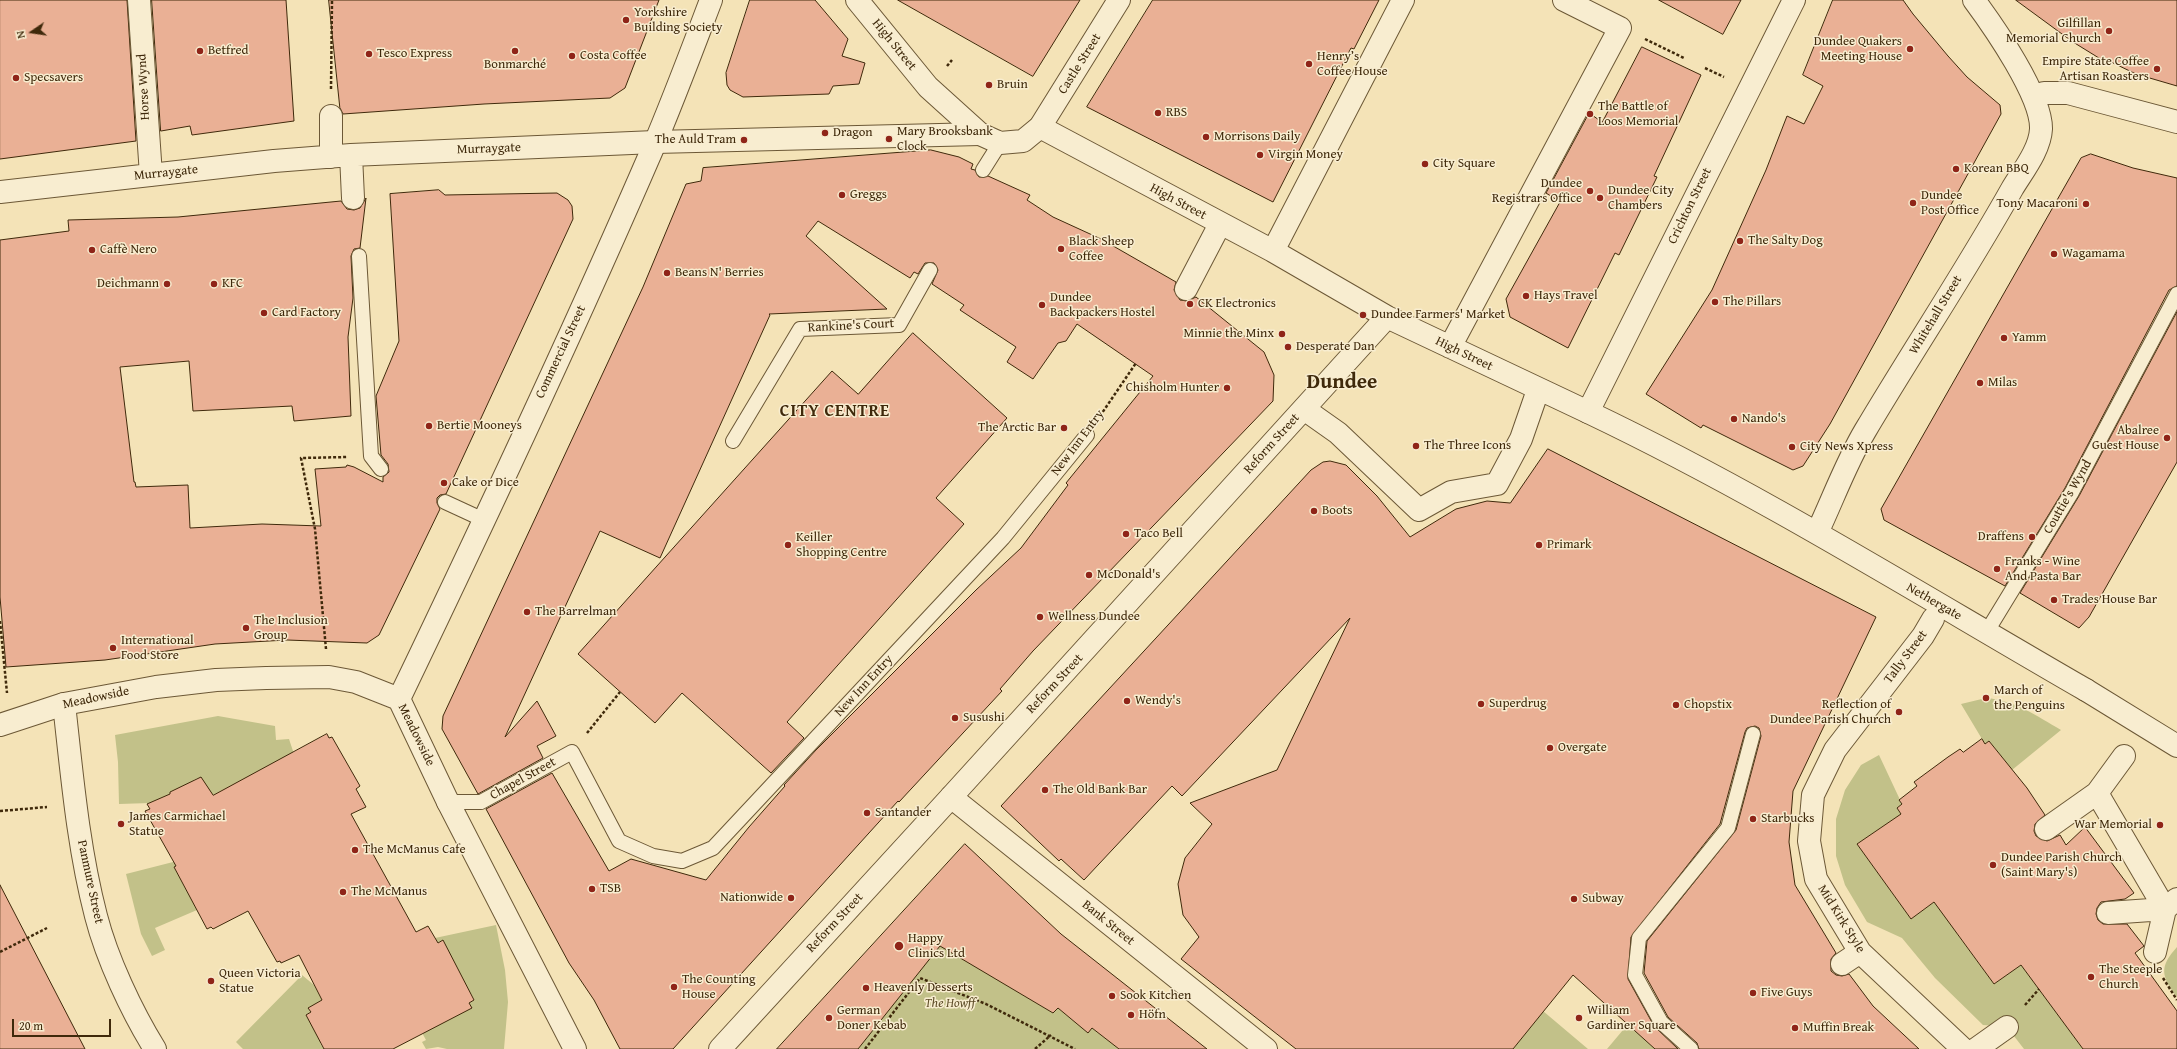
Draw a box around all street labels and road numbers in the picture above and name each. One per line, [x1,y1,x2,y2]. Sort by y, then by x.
street label: High Street [868,16,920,74]
street label: Castle Street [1055,31,1105,97]
street label: Horse Wynd [134,53,154,121]
street label: Murraygate [457,140,521,158]
street label: Murraygate [133,162,199,184]
street label: Crichton Street [1665,165,1715,247]
street label: High Street [1147,181,1209,223]
street label: Whitehall Street [1906,273,1966,357]
street label: Commercial Street [533,303,589,401]
street label: Rankine's Court [807,316,895,336]
street label: High Street [1433,333,1495,375]
street label: New Inn Entry [1048,407,1108,479]
street label: Reform Street [1241,410,1303,478]
street label: Couttie's Wynd [2041,457,2095,537]
street label: Nethergate [1904,580,1964,624]
street label: Tally Street [1881,627,1931,687]
street label: Reform Street [1023,651,1087,717]
street label: New Inn Entry [832,652,896,720]
street label: Meadowside [61,683,131,713]
street label: Meadowside [394,701,438,769]
street label: Chapel Street [487,754,559,804]
street label: Panmure Street [74,839,106,925]
street label: Mid Kirk Style [1814,882,1868,956]
street label: Reform Street [803,890,867,956]
street label: Bank Street [1079,897,1137,949]

